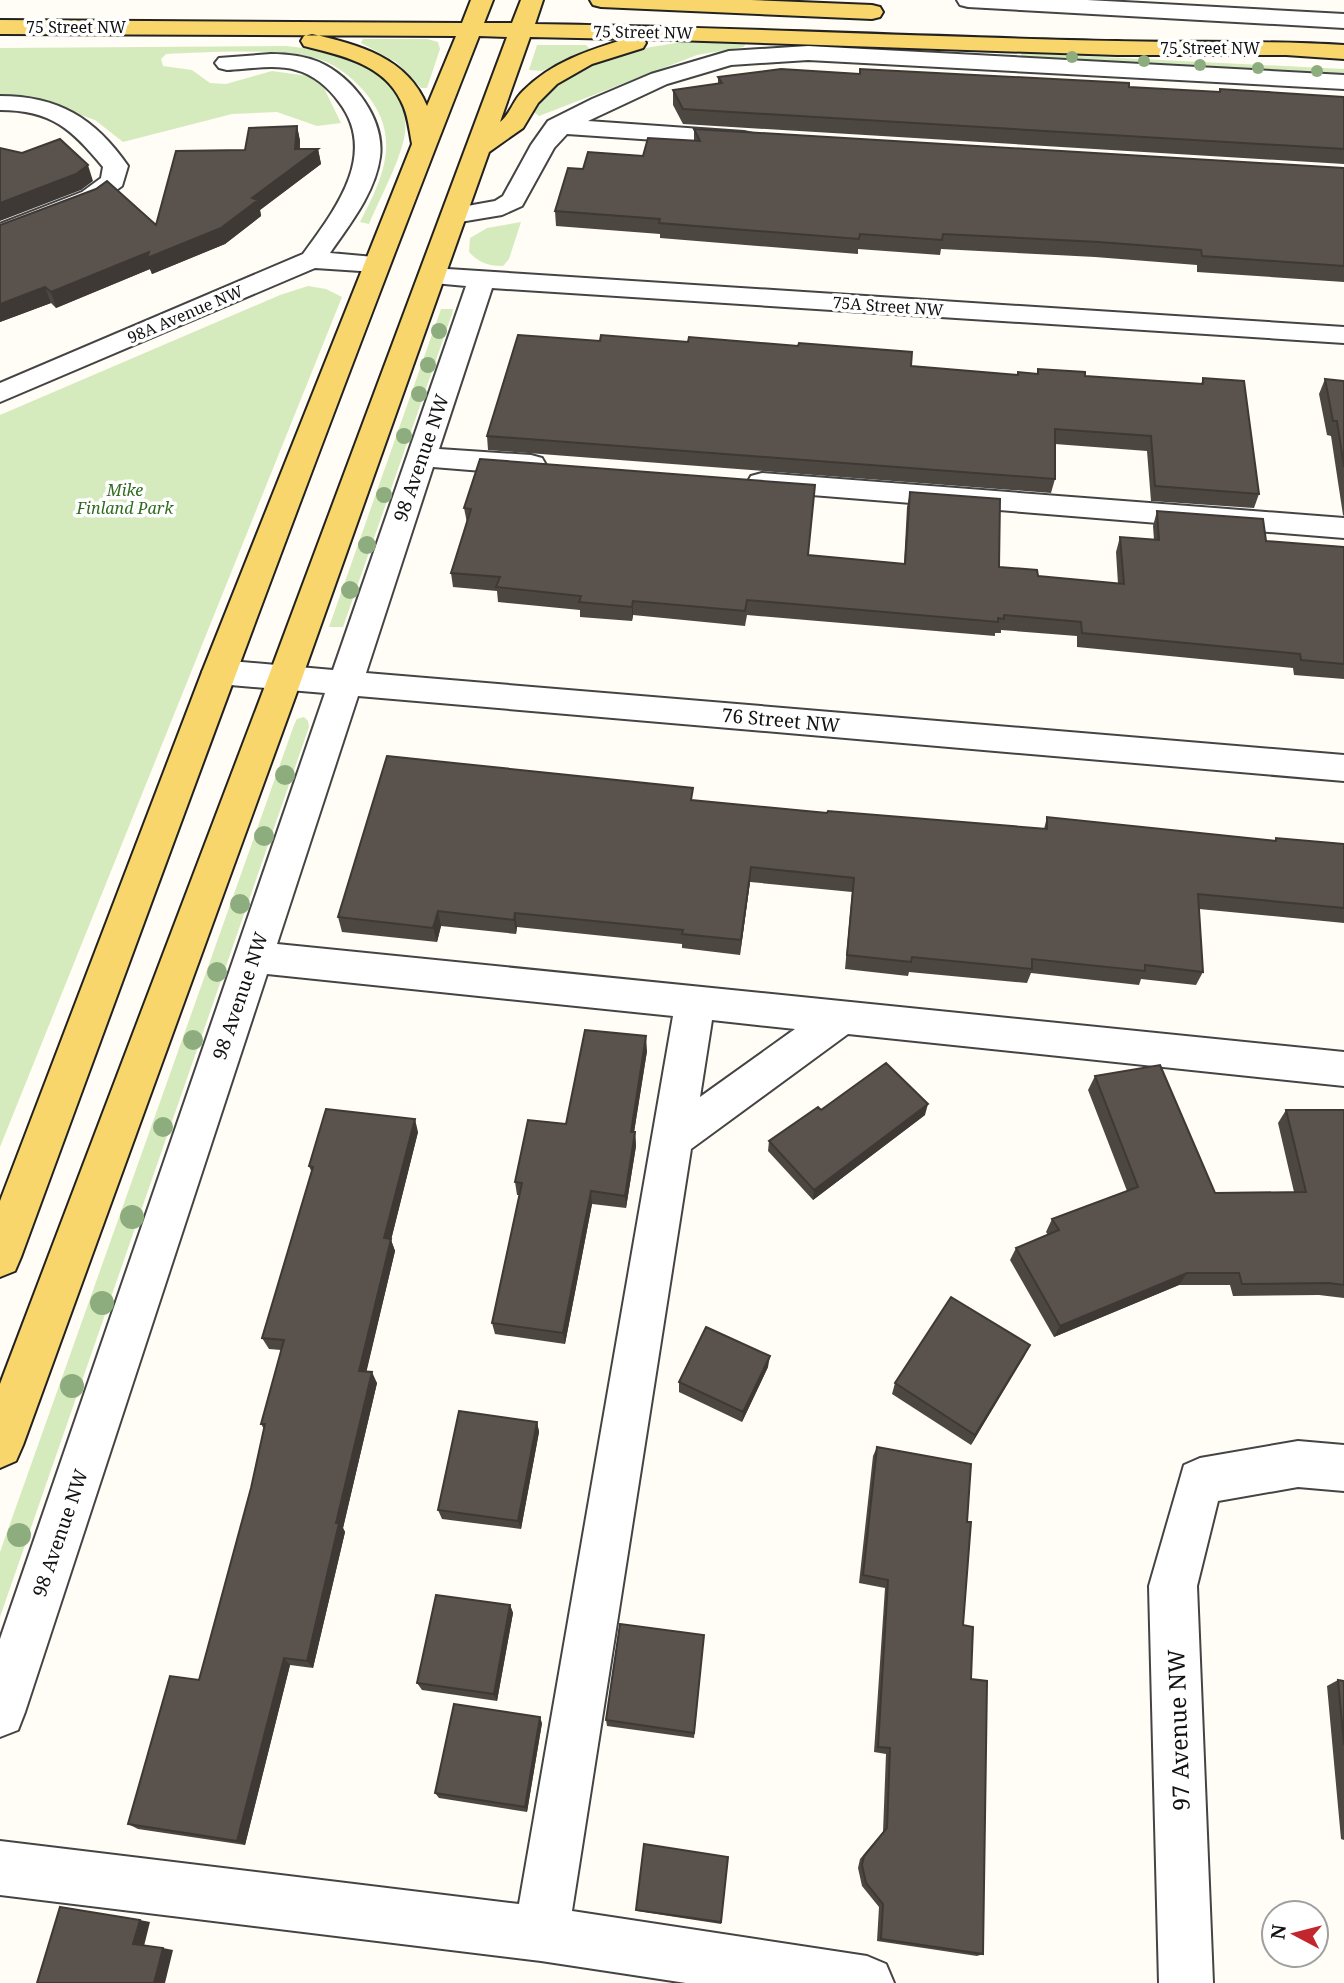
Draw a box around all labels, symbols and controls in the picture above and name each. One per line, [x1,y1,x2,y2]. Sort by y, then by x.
street label: 75 Street NW [26,16,126,38]
street label: 75 Street NW [593,20,693,44]
street label: 75 Street NW [1160,37,1260,59]
street label: 98A Avenue NW [124,280,246,348]
street label: 75A Street NW [832,291,944,321]
street label: 98 Avenue NW [387,391,455,525]
park label: Mike Finland Park [76,479,174,519]
street label: 76 Street NW [721,702,841,738]
street label: 98 Avenue NW [206,929,274,1063]
street label: 98 Avenue NW [26,1466,94,1600]
street label: 97 Avenue NW [1159,1649,1197,1811]
north arrow [1260,1899,1330,1969]
text: N [1264,1923,1292,1941]

